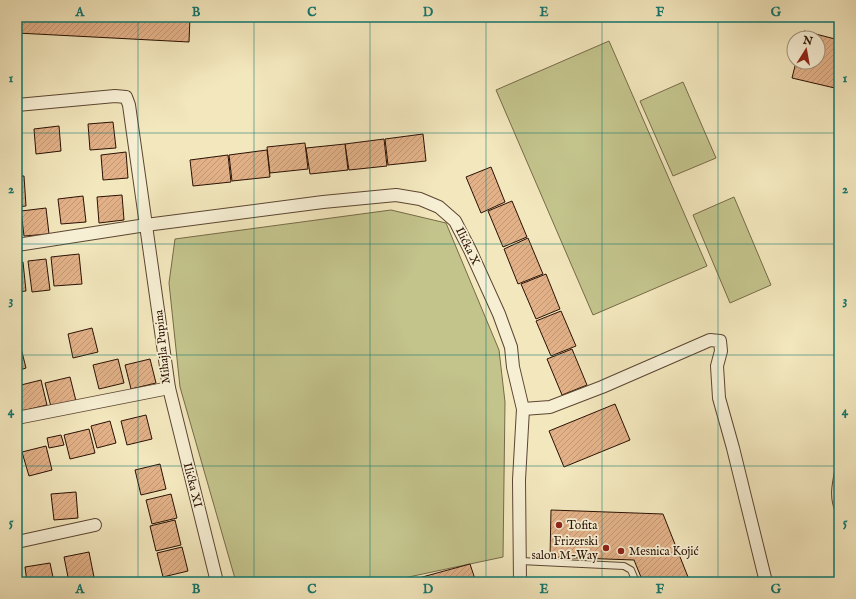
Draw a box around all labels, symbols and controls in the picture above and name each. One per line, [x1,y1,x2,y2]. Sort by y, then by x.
text: A [75,4,86,21]
text: B [192,4,201,21]
text: C [307,4,317,21]
text: D [423,4,434,21]
text: E [539,4,549,21]
text: F [656,4,665,21]
text: G [771,4,782,21]
north arrow [786,30,826,70]
text: N [801,33,814,49]
text: 1 [9,70,14,87]
text: 1 [843,70,848,87]
text: 2 [8,181,14,198]
text: 2 [842,181,848,198]
street label: Ilićka X [452,225,483,268]
text: 3 [9,292,14,309]
text: 3 [843,292,848,309]
street label: Mihajla Pupina [151,308,175,385]
text: 4 [8,403,15,420]
text: 4 [842,403,849,420]
street label: Ilićka XI [180,461,205,509]
text: 5 [9,514,14,531]
text: 5 [843,514,848,531]
place label: Tofita [567,518,598,533]
marker: Tofita [554,520,564,530]
place label: Frizerski salon M-Way [531,534,598,563]
marker: Frizerski salon M-Way [601,543,611,553]
place label: Mesnica Kojić [629,544,699,559]
marker: Mesnica Kojić [616,546,626,556]
text: A [75,581,86,598]
text: B [192,581,201,598]
text: C [307,581,317,598]
text: D [423,581,434,598]
text: E [539,581,549,598]
text: F [656,581,665,598]
text: G [771,581,782,598]

